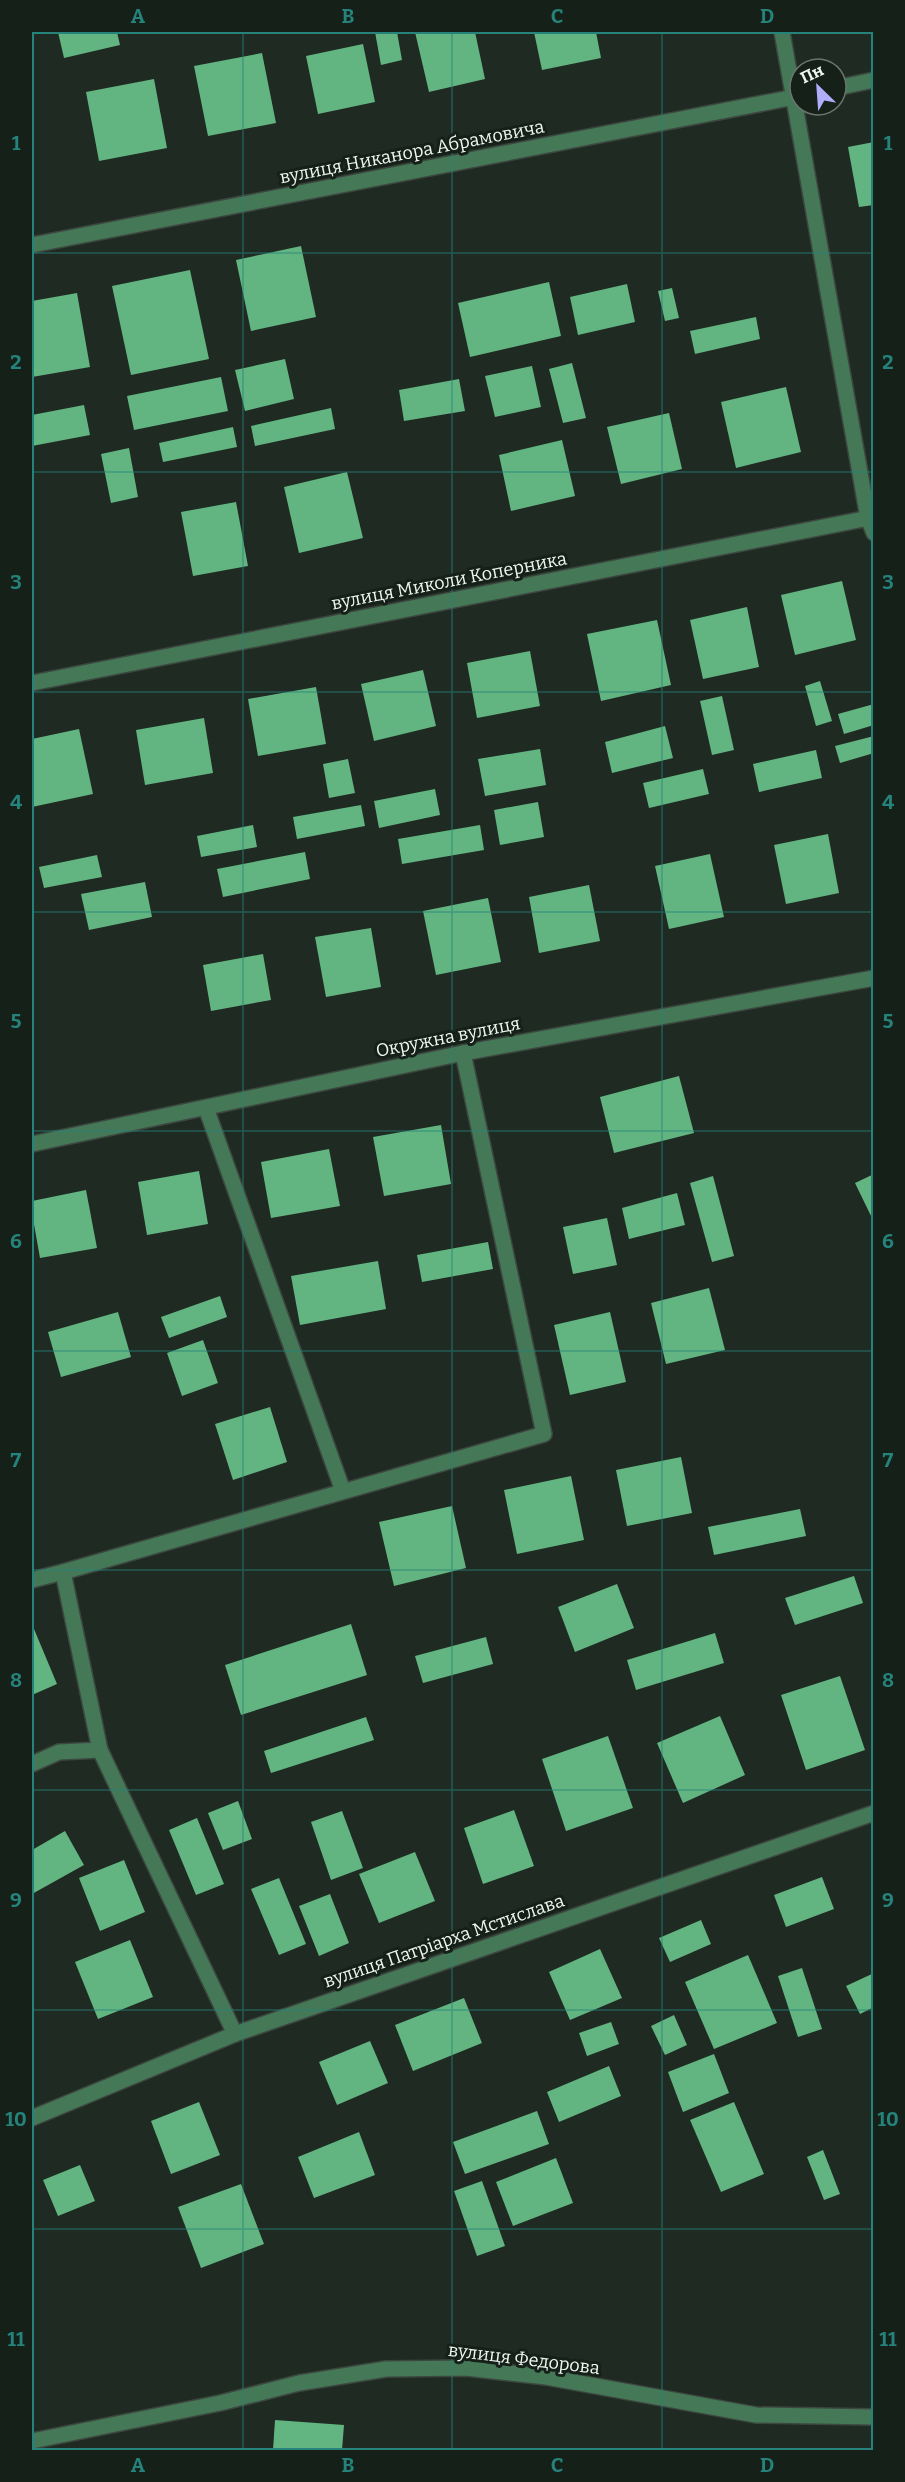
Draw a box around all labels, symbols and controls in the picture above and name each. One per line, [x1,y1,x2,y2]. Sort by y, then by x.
text: A [131,4,146,28]
text: B [342,4,355,28]
text: C [551,4,563,28]
text: D [760,4,774,28]
north arrow [788,57,848,117]
text: Пн [797,60,827,87]
street label: вулиця Никанора Абрамовича [278,115,546,188]
text: 1 [12,131,21,155]
text: 1 [884,131,893,155]
text: 2 [10,350,22,374]
text: 2 [882,350,894,374]
street label: вулиця Миколи Коперника [329,547,569,615]
text: 3 [10,570,22,594]
text: 3 [882,570,894,594]
text: 4 [10,790,22,814]
text: 4 [882,790,894,814]
text: 5 [11,1009,22,1033]
text: 5 [883,1009,894,1033]
street label: Окружна вулиця [374,1012,522,1062]
text: 6 [10,1229,22,1253]
text: 6 [882,1229,894,1253]
text: 7 [11,1448,22,1472]
text: 7 [883,1448,894,1472]
text: 8 [10,1668,22,1692]
text: 8 [882,1668,894,1692]
text: 9 [10,1888,22,1912]
text: 9 [882,1888,894,1912]
street label: вулиця Патріарха Мстислава [321,1889,567,1993]
text: 10 [5,2107,27,2131]
text: 10 [877,2107,899,2131]
text: 11 [7,2327,25,2351]
text: 11 [879,2327,897,2351]
street label: вулиця Федорова [447,2339,601,2379]
text: A [131,2453,146,2477]
text: B [342,2453,355,2477]
text: C [551,2453,563,2477]
text: D [760,2453,774,2477]

